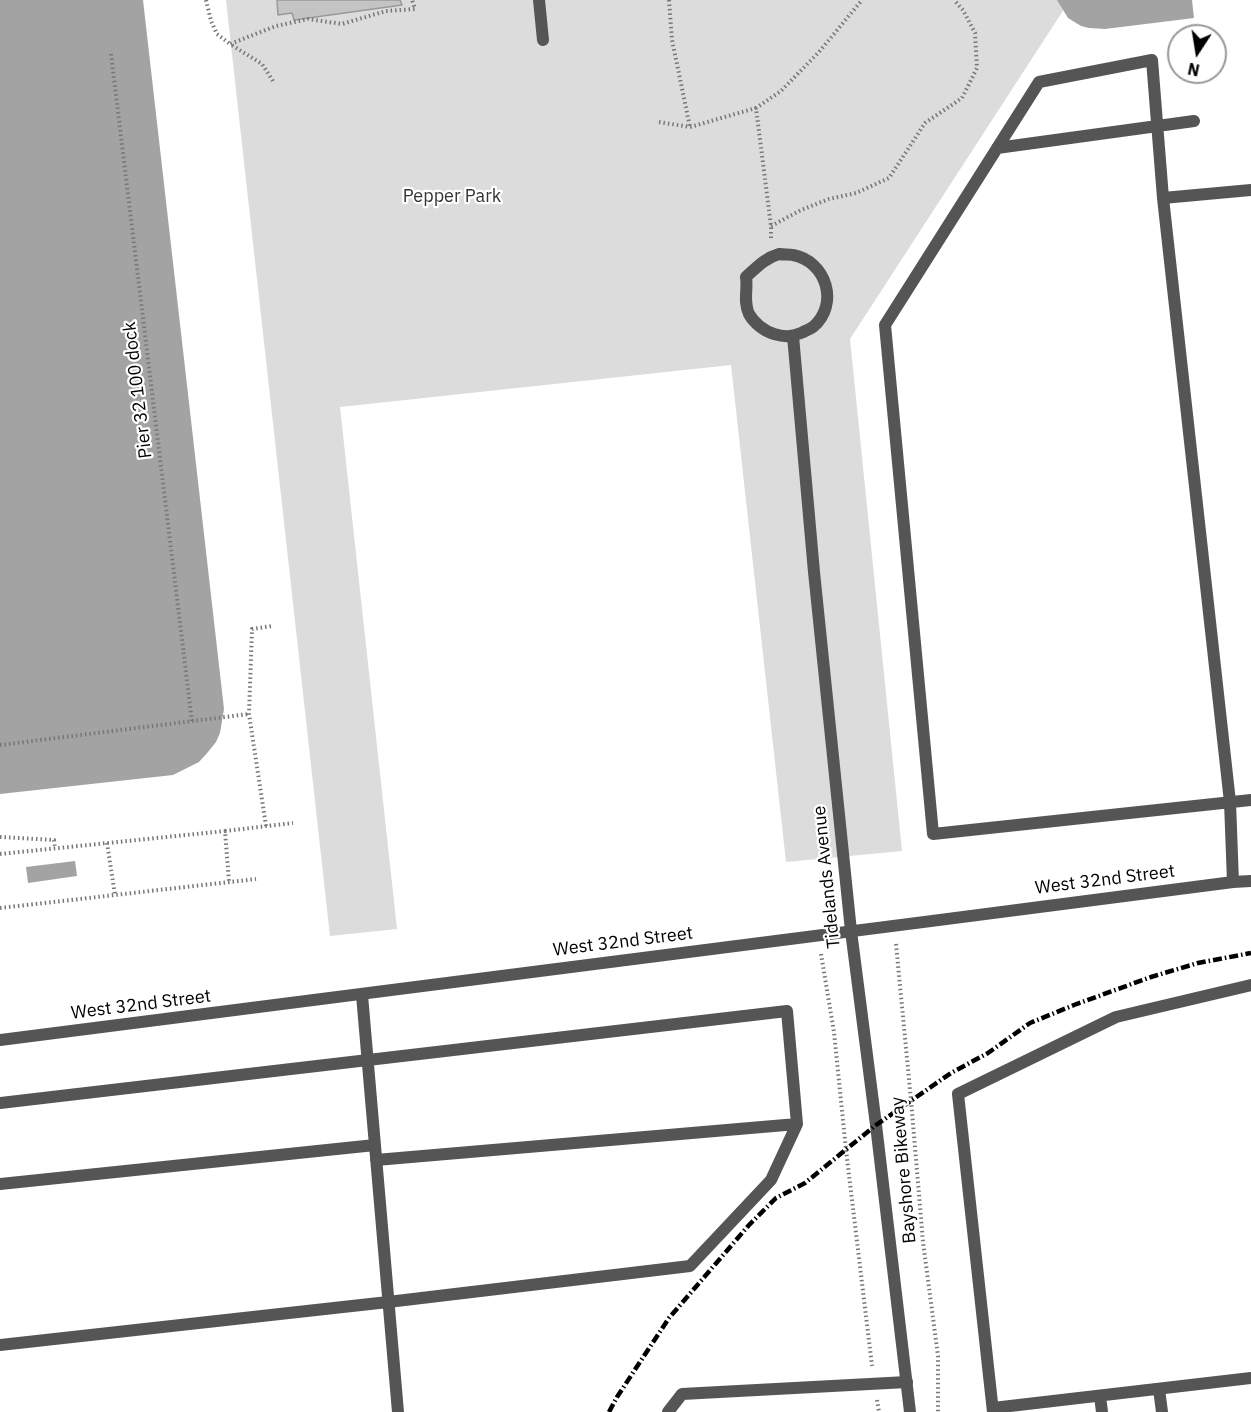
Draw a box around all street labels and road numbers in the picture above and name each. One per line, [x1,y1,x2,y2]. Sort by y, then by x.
street label: Pier 32 100 dock [119,320,157,460]
street label: Tidelands Avenue [809,805,845,949]
street label: West 32nd Street [1034,861,1176,899]
street label: West 32nd Street [552,923,694,961]
street label: West 32nd Street [70,986,212,1024]
street label: Bayshore Bikeway [887,1096,921,1244]

